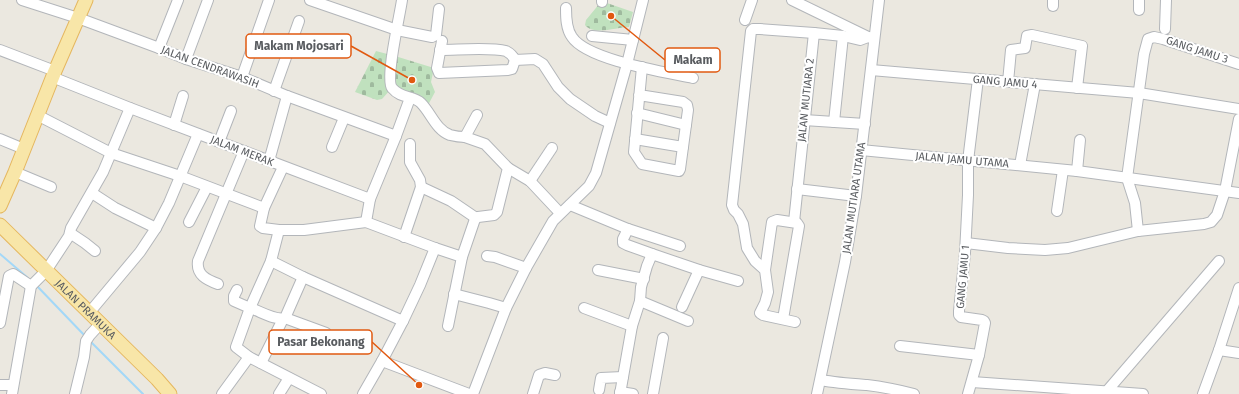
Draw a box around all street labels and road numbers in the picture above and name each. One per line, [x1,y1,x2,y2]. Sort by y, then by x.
street label: GANG JAMU 3 [1164,34,1230,66]
street label: JALAN CENDRAWASIH [159,43,261,91]
street label: JALAN MUTIARA 2 [795,57,817,143]
street label: GANG JAMU 4 [972,73,1038,91]
street label: JALAM MERAK [208,133,276,169]
street label: JALAN MUTIARA UTAMA [840,141,868,255]
street label: JALAN JAMU UTAMA [915,149,1010,171]
street label: GANG JAMU 1 [954,245,972,309]
street label: JALAN PRAMUKA [53,276,119,342]

